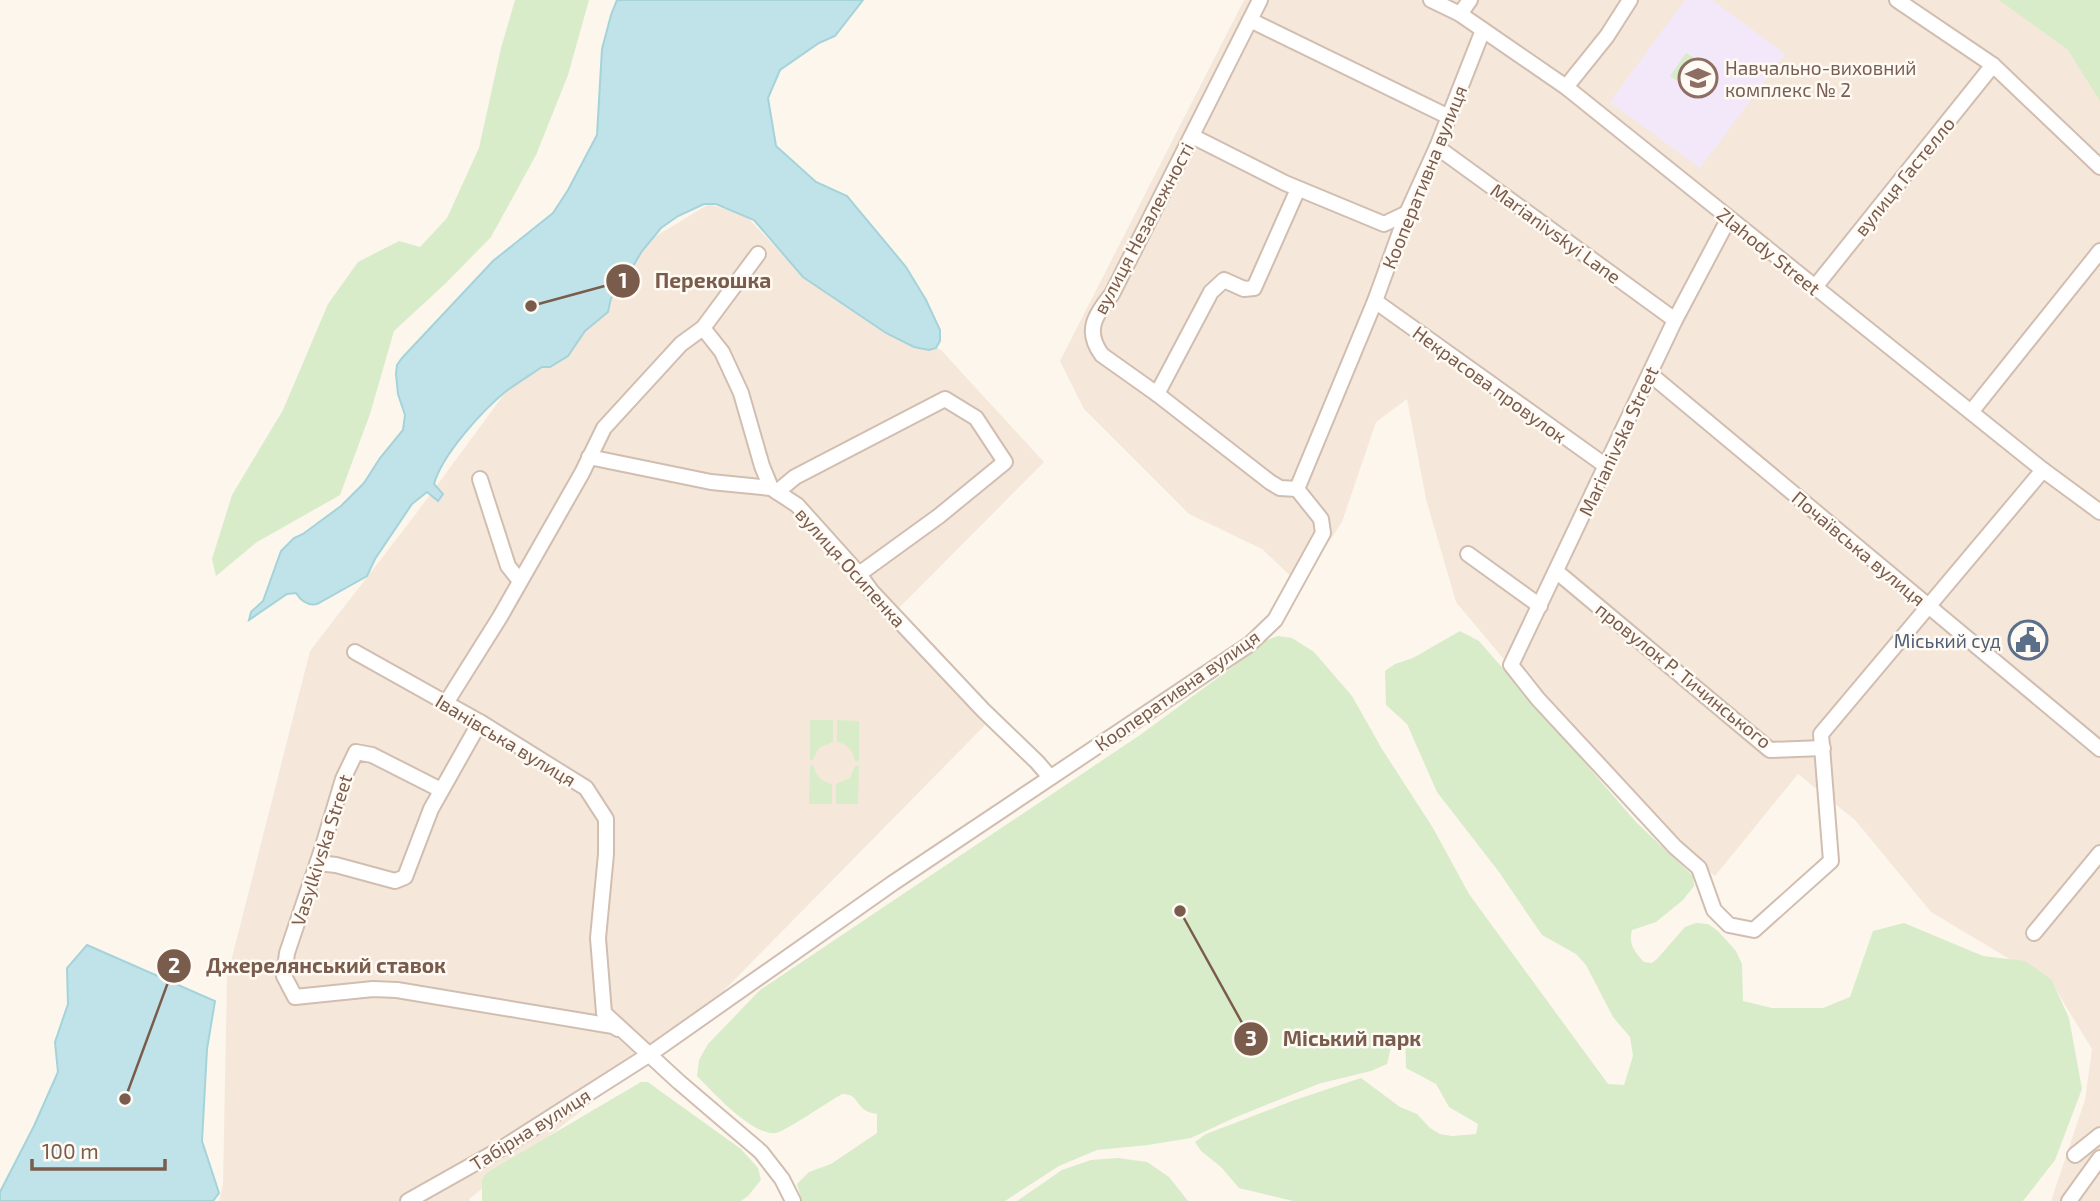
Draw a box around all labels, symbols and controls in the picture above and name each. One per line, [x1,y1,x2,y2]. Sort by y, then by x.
place label: Навчально-виховний комплекс № 2 [1725,56,1917,101]
school or university icon: Навчально-виховний комплекс № 2 [1677,57,1719,99]
street label: Кооперативна вулиця [1377,82,1472,272]
street label: вулиця Гастелло [1849,112,1960,241]
street label: вулиця Незалежності [1088,138,1199,318]
street label: Marianivskyi Lane [1486,178,1626,288]
street label: Zlahody Street [1713,202,1825,300]
callout: Перекошка [606,260,785,302]
text: 1 [618,267,628,292]
text: Перекошка [655,267,771,292]
street label: Некрасова провулок [1408,320,1571,448]
street label: Marianivska Street [1573,363,1663,519]
street label: Почаївська вулиця [1787,486,1930,611]
street label: вулиця Осипенка [790,502,911,632]
street label: провулок Р. Тичинського [1591,597,1777,754]
public building icon: Міський суд [2007,619,2049,661]
street label: Кооперативна вулиця [1090,624,1264,756]
place label: Міський суд [1894,629,2001,653]
street label: Іванівська вулиця [431,689,580,792]
street label: Vasylkivska Street [286,771,356,929]
callout: Джерелянський ставок [157,945,460,987]
text: 2 [168,952,180,977]
text: Джерелянський ставок [206,952,446,977]
callout: Міський парк [1233,1018,1435,1060]
text: 3 [1245,1025,1257,1050]
text: Міський парк [1283,1025,1421,1050]
street label: Табірна вулиця [466,1083,595,1176]
scale bar [32,1128,164,1172]
text: 100 m [42,1138,99,1163]

